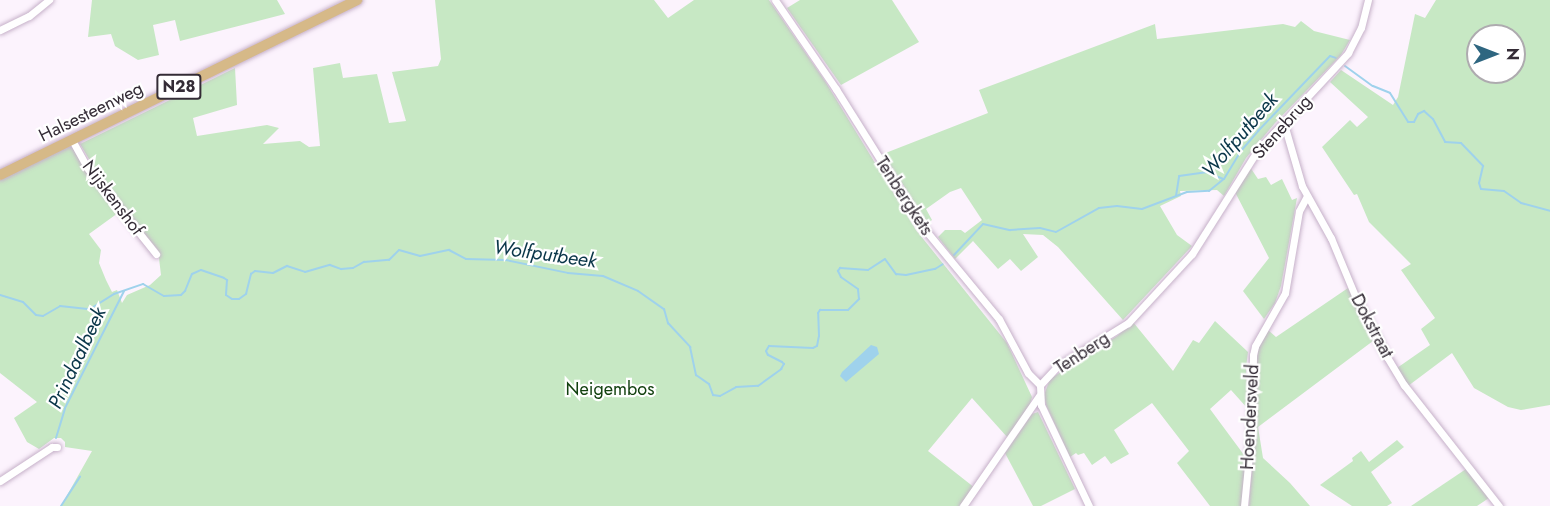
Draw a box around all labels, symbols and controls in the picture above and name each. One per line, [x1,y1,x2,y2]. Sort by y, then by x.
north arrow [1466,24,1526,84]
text: N [1501,48,1524,60]
road number: N28 [155,74,203,100]
street label: Halsesteenweg [35,77,147,147]
water label: Wolfputbeek [1197,88,1283,182]
street label: Stenebrug [1248,91,1316,163]
street label: Tenbergkets [871,153,937,239]
street label: Nijskenshof [78,156,148,240]
water label: Wolfputbeek [492,235,598,273]
street label: Dokstraat [1346,290,1398,362]
water label: Prindaalbeek [43,303,111,413]
street label: Tenberg [1051,327,1113,379]
street label: Hoendersveld [1236,364,1264,470]
park label: Neigembos [566,378,654,400]

